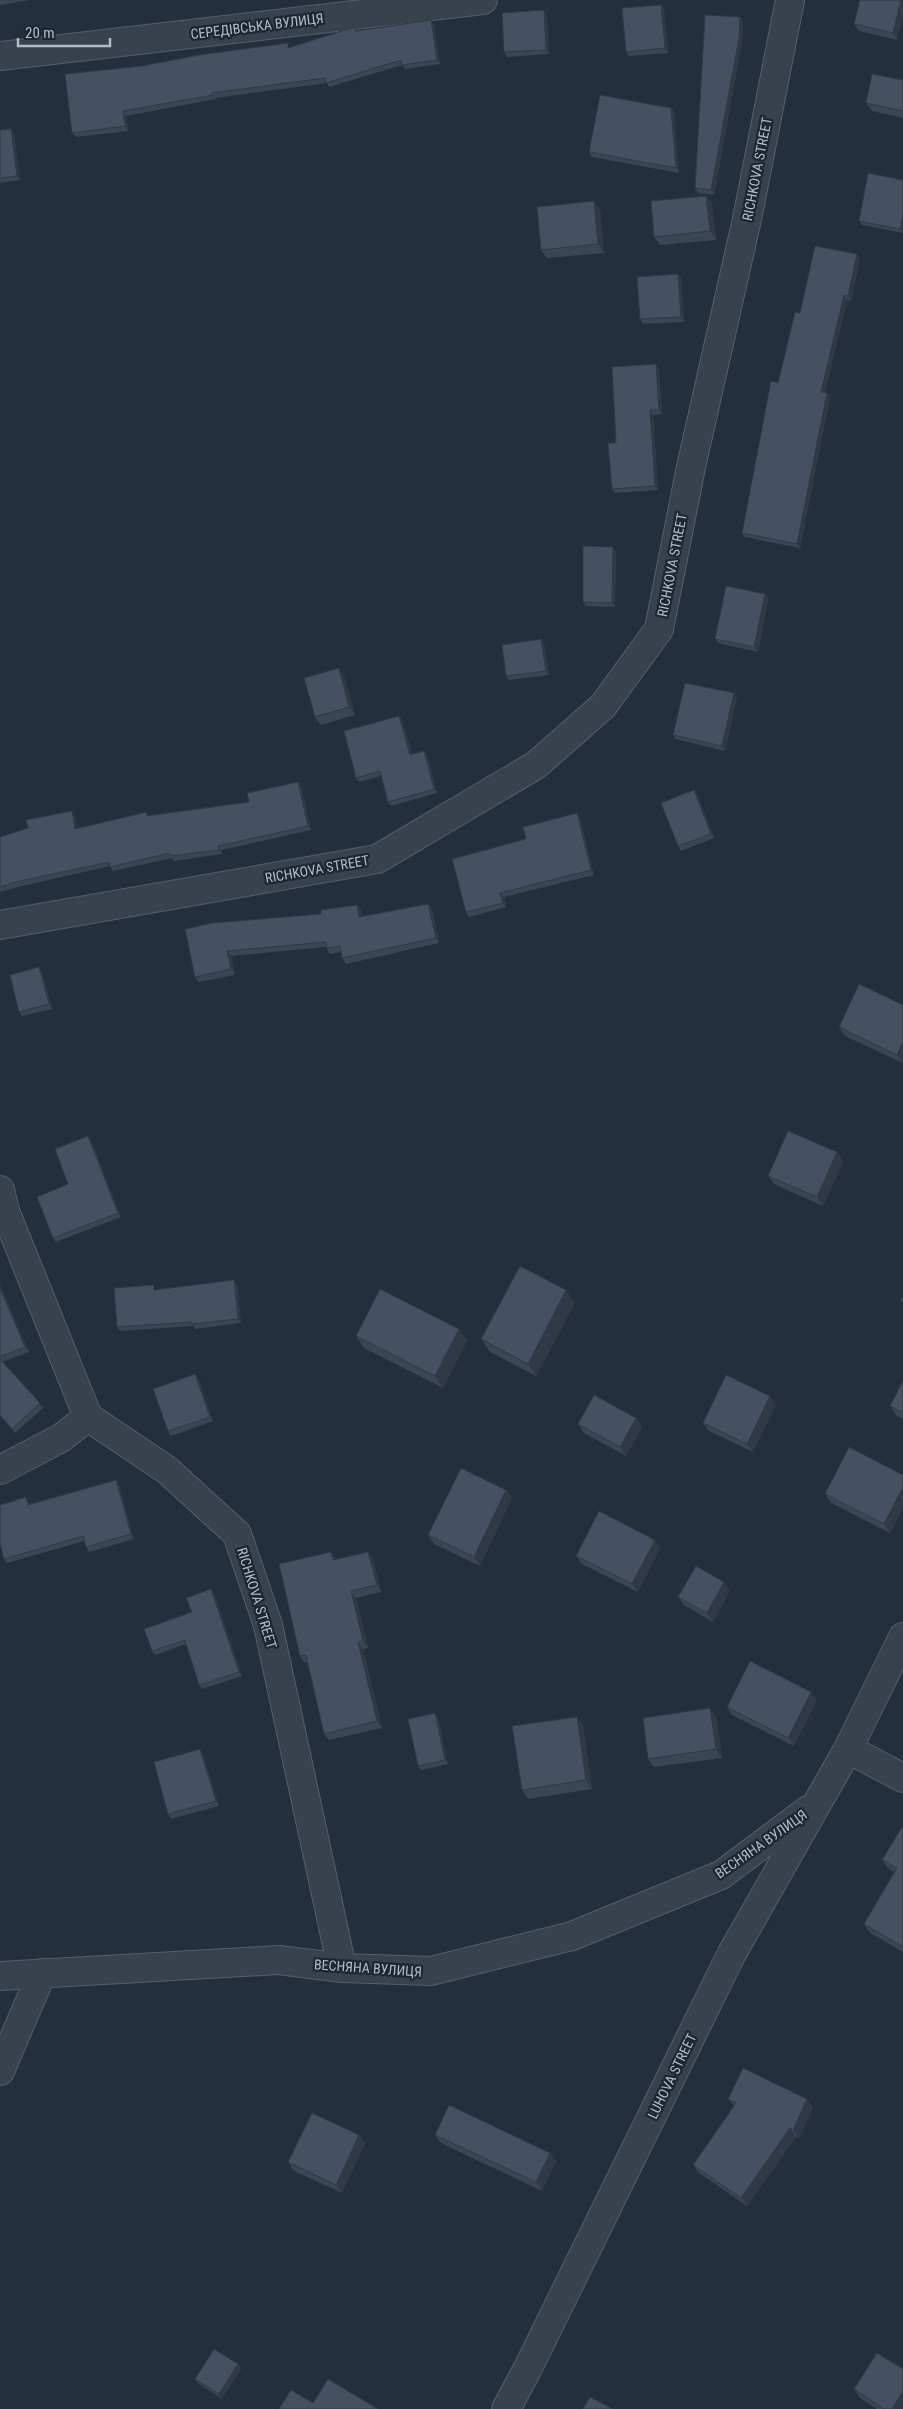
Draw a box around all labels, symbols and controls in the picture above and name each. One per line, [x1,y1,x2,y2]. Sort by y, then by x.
street label: СЕРЕДІВСЬКА ВУЛИЦЯ [190,10,324,42]
scale bar [18,15,110,47]
text: 20 m [25,24,55,42]
street label: RICHKOVA STREET [739,116,775,222]
street label: RICHKOVA STREET [654,512,690,618]
street label: RICHKOVA STREET [264,852,370,886]
street label: RICHKOVA STREET [234,1545,280,1651]
street label: ВЕСНЯНА ВУЛИЦЯ [712,1806,810,1882]
street label: ВЕСНЯНА ВУЛИЦЯ [313,1956,423,1980]
street label: LUHOVA STREET [644,2031,700,2121]

